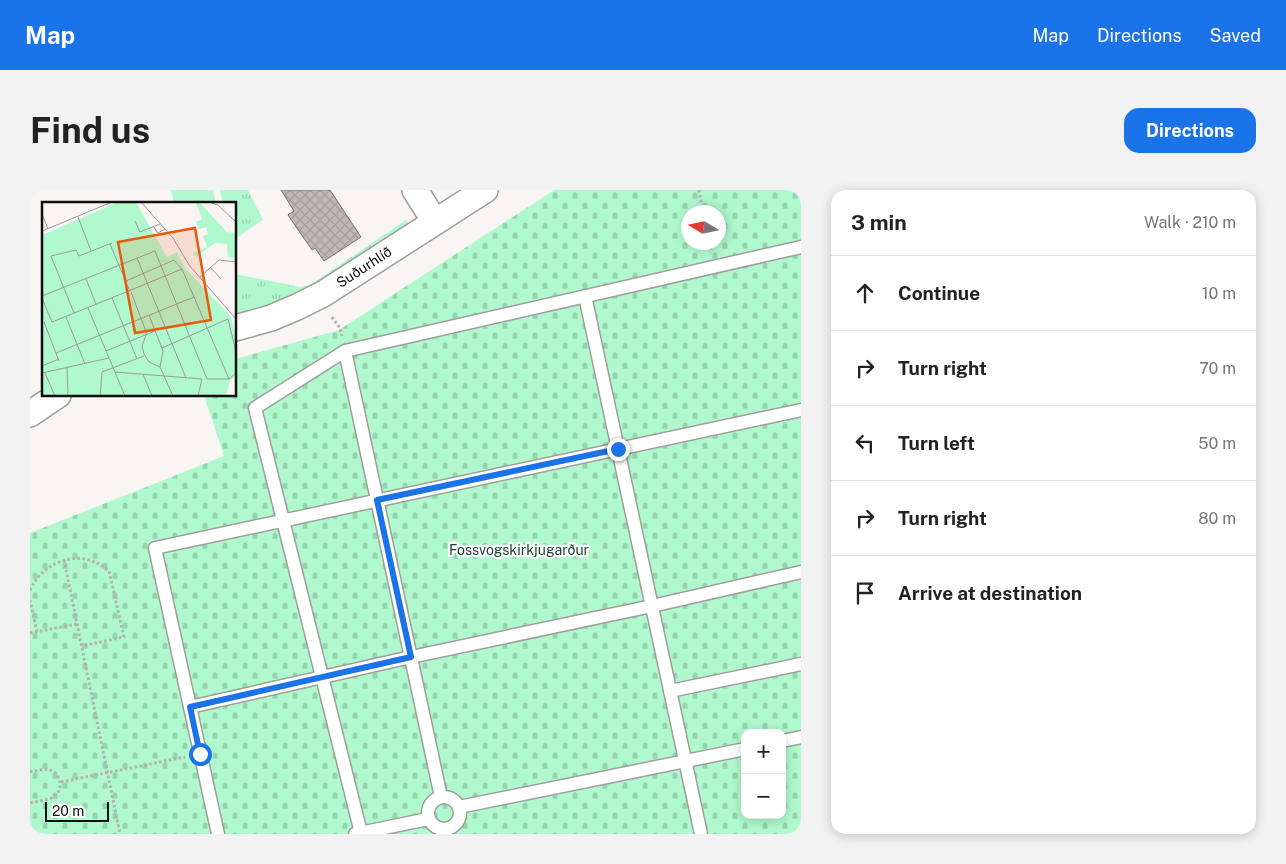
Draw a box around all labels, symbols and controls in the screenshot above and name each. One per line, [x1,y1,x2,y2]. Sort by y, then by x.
text: Map [25,21,75,49]
text: Map [1032,25,1069,46]
text: Directions [1097,25,1182,46]
text: Saved [1210,25,1261,46]
button: Directions [1124,108,1256,153]
text: Find us [30,110,150,151]
inset map [42,202,236,396]
north arrow [681,205,726,250]
text: 3 min [851,210,907,235]
text: Walk · 210 m [1144,213,1236,232]
street label: Suðurhlíð [333,243,395,291]
icon: ahead [851,279,879,307]
text: Continue [898,282,980,304]
text: 10 m [1202,284,1236,303]
icon: right [851,354,879,382]
text: Turn right [898,357,987,379]
text: 70 m [1199,359,1236,378]
icon: left [851,429,879,457]
text: Turn left [898,432,975,454]
text: 50 m [1198,434,1236,453]
route end [607,438,630,461]
icon: right [851,504,879,532]
text: Turn right [898,507,987,529]
text: 80 m [1198,509,1236,528]
park label: Fossvogskirkjugarður [449,542,589,558]
icon: arrive [851,579,879,607]
text: Arrive at destination [898,582,1082,604]
map controls [741,729,786,819]
button: + [741,729,786,774]
route start [189,743,212,766]
button: − [741,774,786,819]
scale bar [45,799,109,822]
text: 20 m [52,803,84,819]

